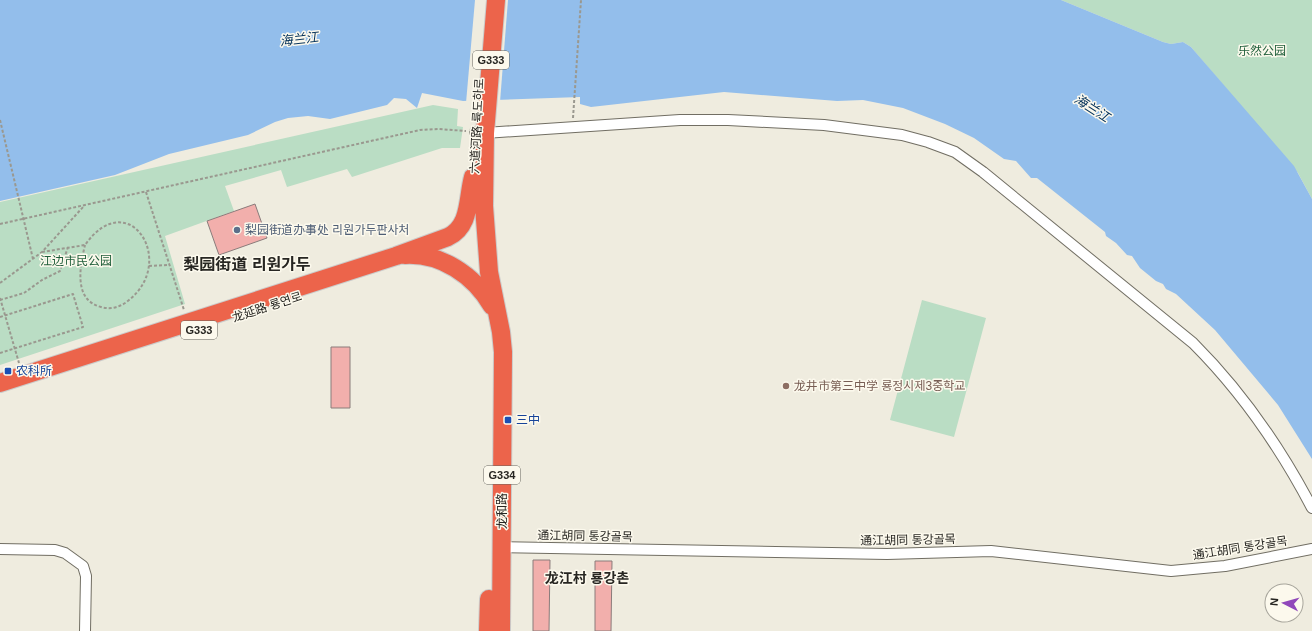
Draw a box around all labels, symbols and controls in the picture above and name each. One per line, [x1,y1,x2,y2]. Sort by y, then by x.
water label: 海兰江 [279,29,321,49]
park label: 乐然公园 [1238,44,1286,58]
road number: G333 [473,51,509,69]
street label: 六道河路 륙도하로 [468,78,486,174]
water label: 海兰江 [1072,91,1114,126]
place label: 梨园街道办事处 리원가두판사처 [245,223,410,237]
marker: 梨园街道办事处 리원가두판사처 [232,225,242,235]
park label: 江边市民公园 [40,254,112,268]
district label: 梨园街道 리원가두 [183,256,311,273]
street label: 龙延路 룡연로 [230,289,304,325]
road number: G333 [181,321,217,339]
place label: 农科所 [16,364,52,378]
marker: 农科所 [3,366,13,376]
place label: 龙井市第三中学 룡정시제3중학교 [794,379,965,393]
marker: 龙井市第三中学 룡정시제3중학교 [781,381,791,391]
place label: 三中 [516,413,540,427]
marker: 三中 [503,415,513,425]
road number: G334 [484,466,520,484]
street label: 龙和路 [495,493,509,529]
street label: 通江胡同 통강골목 [537,528,633,544]
street label: 通江胡同 통강골목 [860,532,956,548]
street label: 通江胡同 통강골목 [1192,534,1288,562]
district label: 龙江村 룡강촌 [545,570,629,586]
north arrow [1264,583,1304,623]
text: N [1268,597,1280,607]

